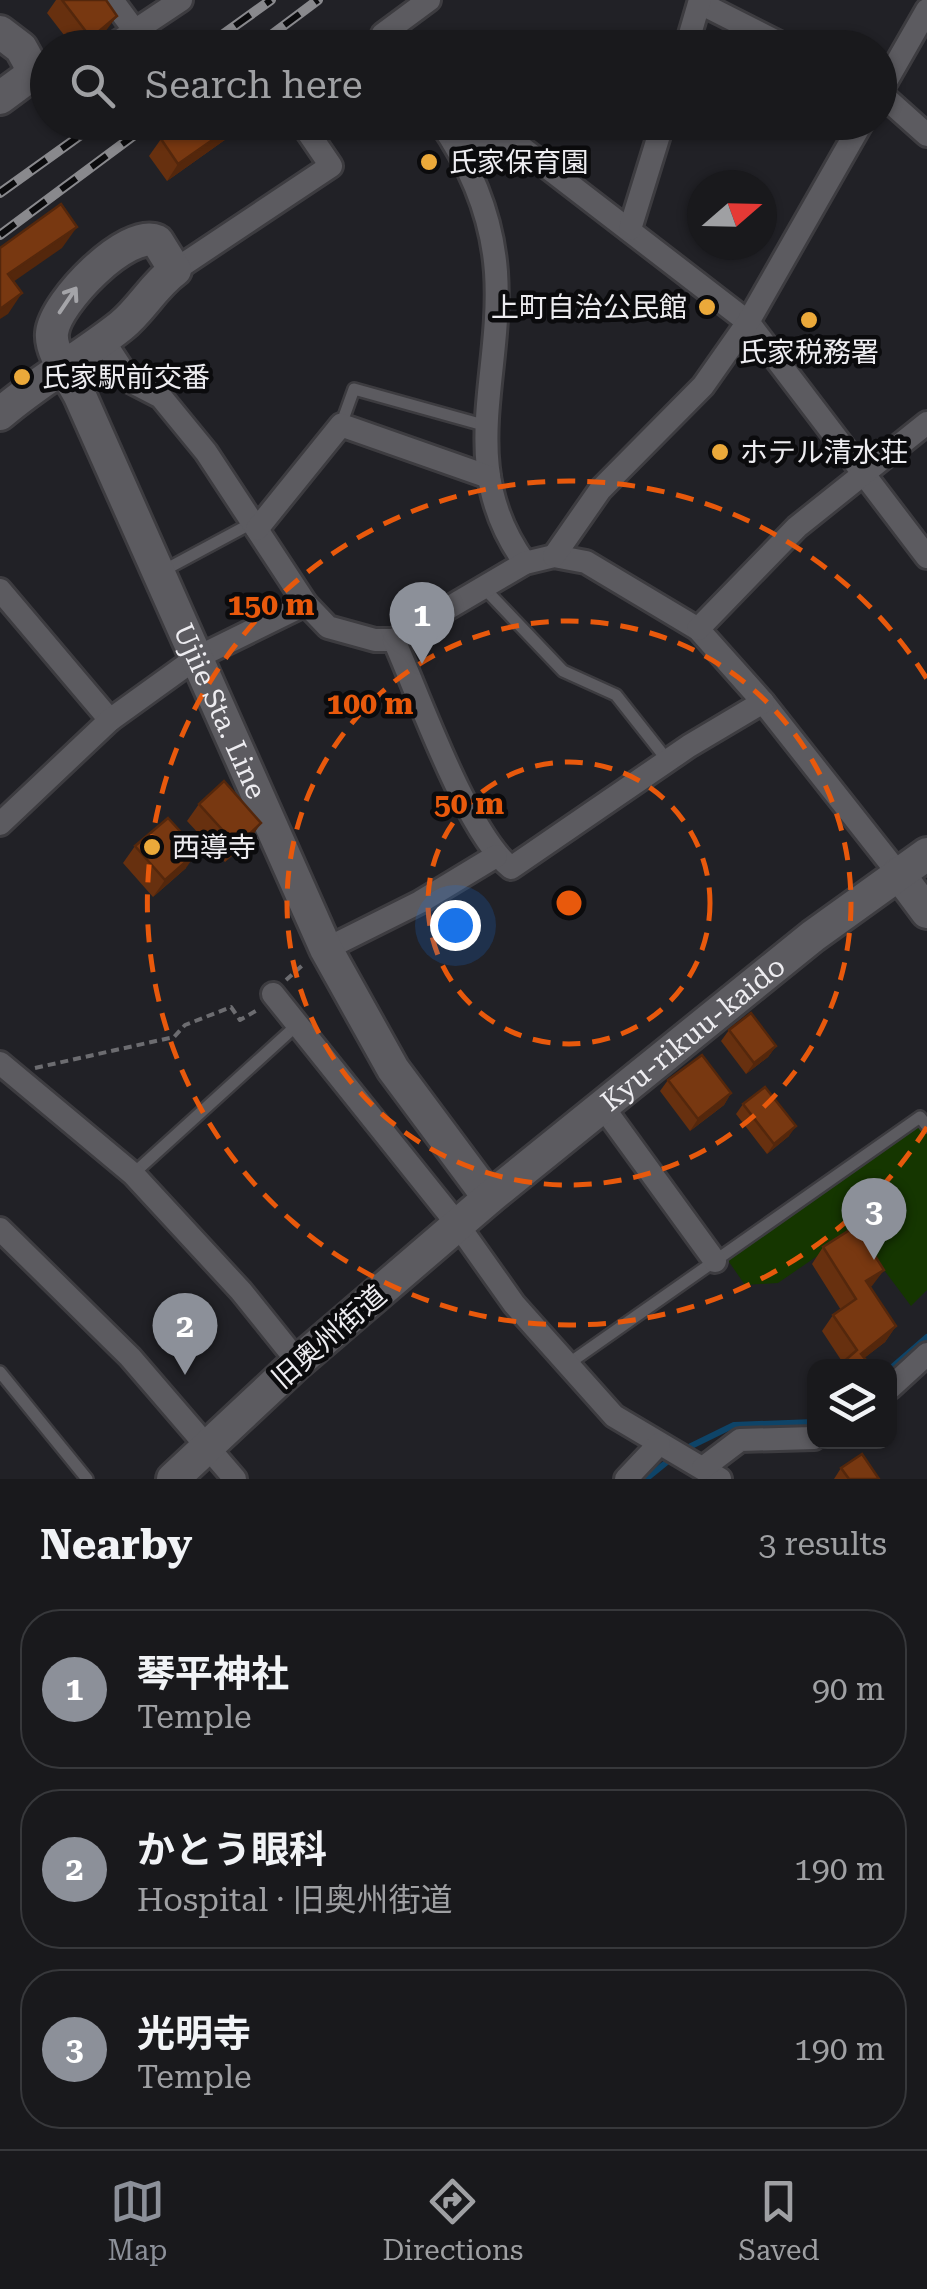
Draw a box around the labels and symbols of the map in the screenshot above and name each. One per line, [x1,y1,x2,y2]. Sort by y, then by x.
place label: 氏家保育園 [449,146,589,179]
marker: 氏家保育園 [418,151,440,173]
north arrow [687,170,777,260]
one-way arrow [57,287,78,315]
place label: 上町自治公民館 [491,291,687,324]
marker: 上町自治公民館 [696,296,718,318]
marker: 氏家税務署 [798,309,820,331]
place label: 氏家税務署 [739,336,879,369]
place label: 氏家駅前交番 [42,361,210,394]
marker: 氏家駅前交番 [11,366,33,388]
place label: ホテル清水荘 [740,436,908,469]
marker: ホテル清水荘 [709,441,731,463]
pin: 1 [390,582,454,664]
text: 150 m [228,587,315,622]
street label: Ujiie Sta. Line [167,618,273,804]
text: 100 m [327,686,414,721]
text: 50 m [434,786,504,821]
place label: 西導寺 [172,831,256,864]
marker: 西導寺 [141,836,163,858]
centre of rings [551,885,587,921]
your location [430,900,481,951]
street label: Kyu-rikuu-kaido [594,949,791,1117]
pin: 3 [842,1178,906,1260]
street label: 旧奥州街道 [265,1279,393,1395]
pin: 2 [152,1292,218,1375]

